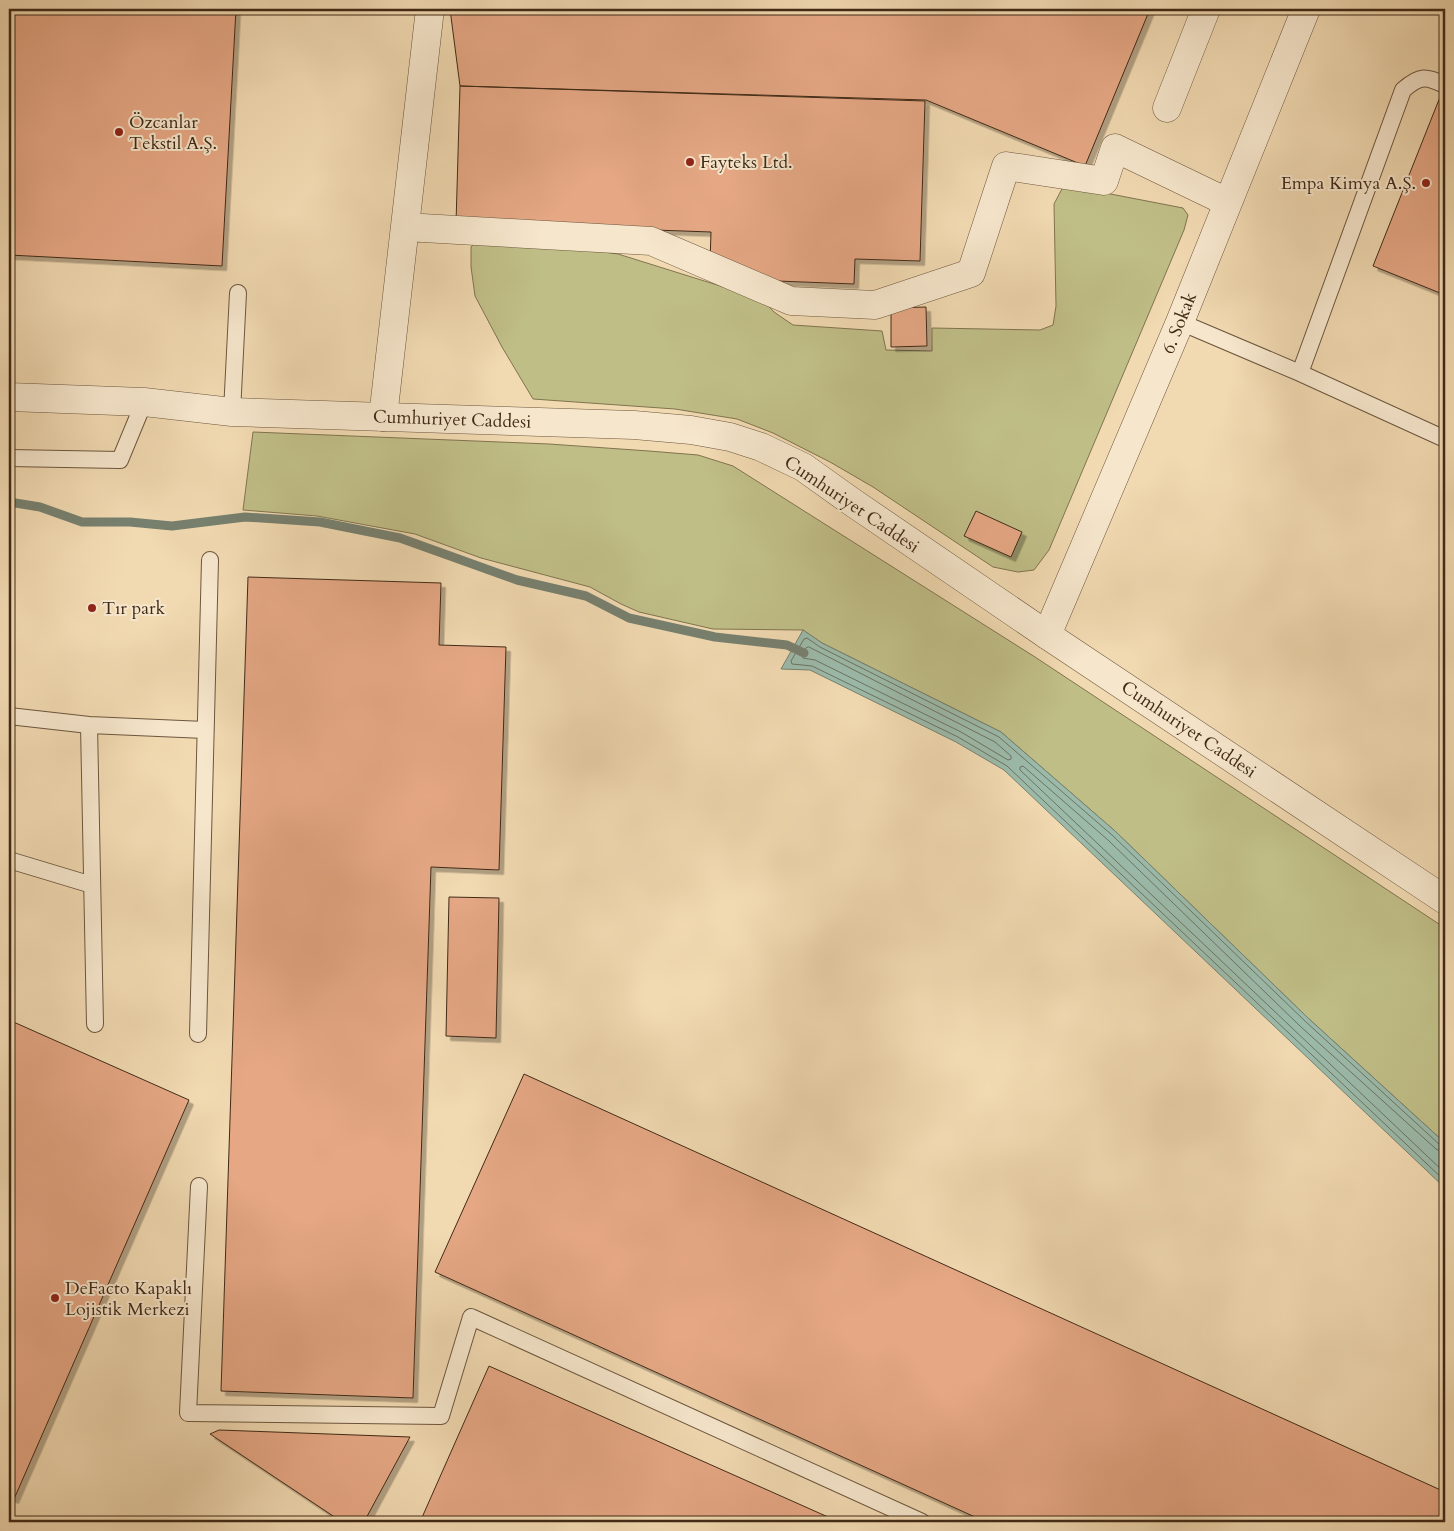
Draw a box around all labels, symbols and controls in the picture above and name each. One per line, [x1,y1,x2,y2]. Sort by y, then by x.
place label: Özcanlar Tekstil A.Ş. [129,110,217,156]
marker: Özcanlar Tekstil A.Ş. [113,126,125,138]
place label: Fayteks Ltd. [700,150,793,175]
marker: Fayteks Ltd. [684,156,696,168]
place label: Empa Kimya A.Ş. [1281,171,1416,196]
marker: Empa Kimya A.Ş. [1420,177,1432,189]
street label: 6. Sokak [1156,288,1203,358]
street label: Cumhuriyet Caddesi [372,404,532,435]
street label: Cumhuriyet Caddesi [779,450,924,559]
place label: Tır park [102,596,166,621]
marker: Tır park [86,602,98,614]
street label: Cumhuriyet Caddesi [1116,675,1261,784]
place label: DeFacto Kapaklı Lojistik Merkezi [65,1276,192,1322]
marker: DeFacto Kapaklı Lojistik Merkezi [49,1292,61,1304]

